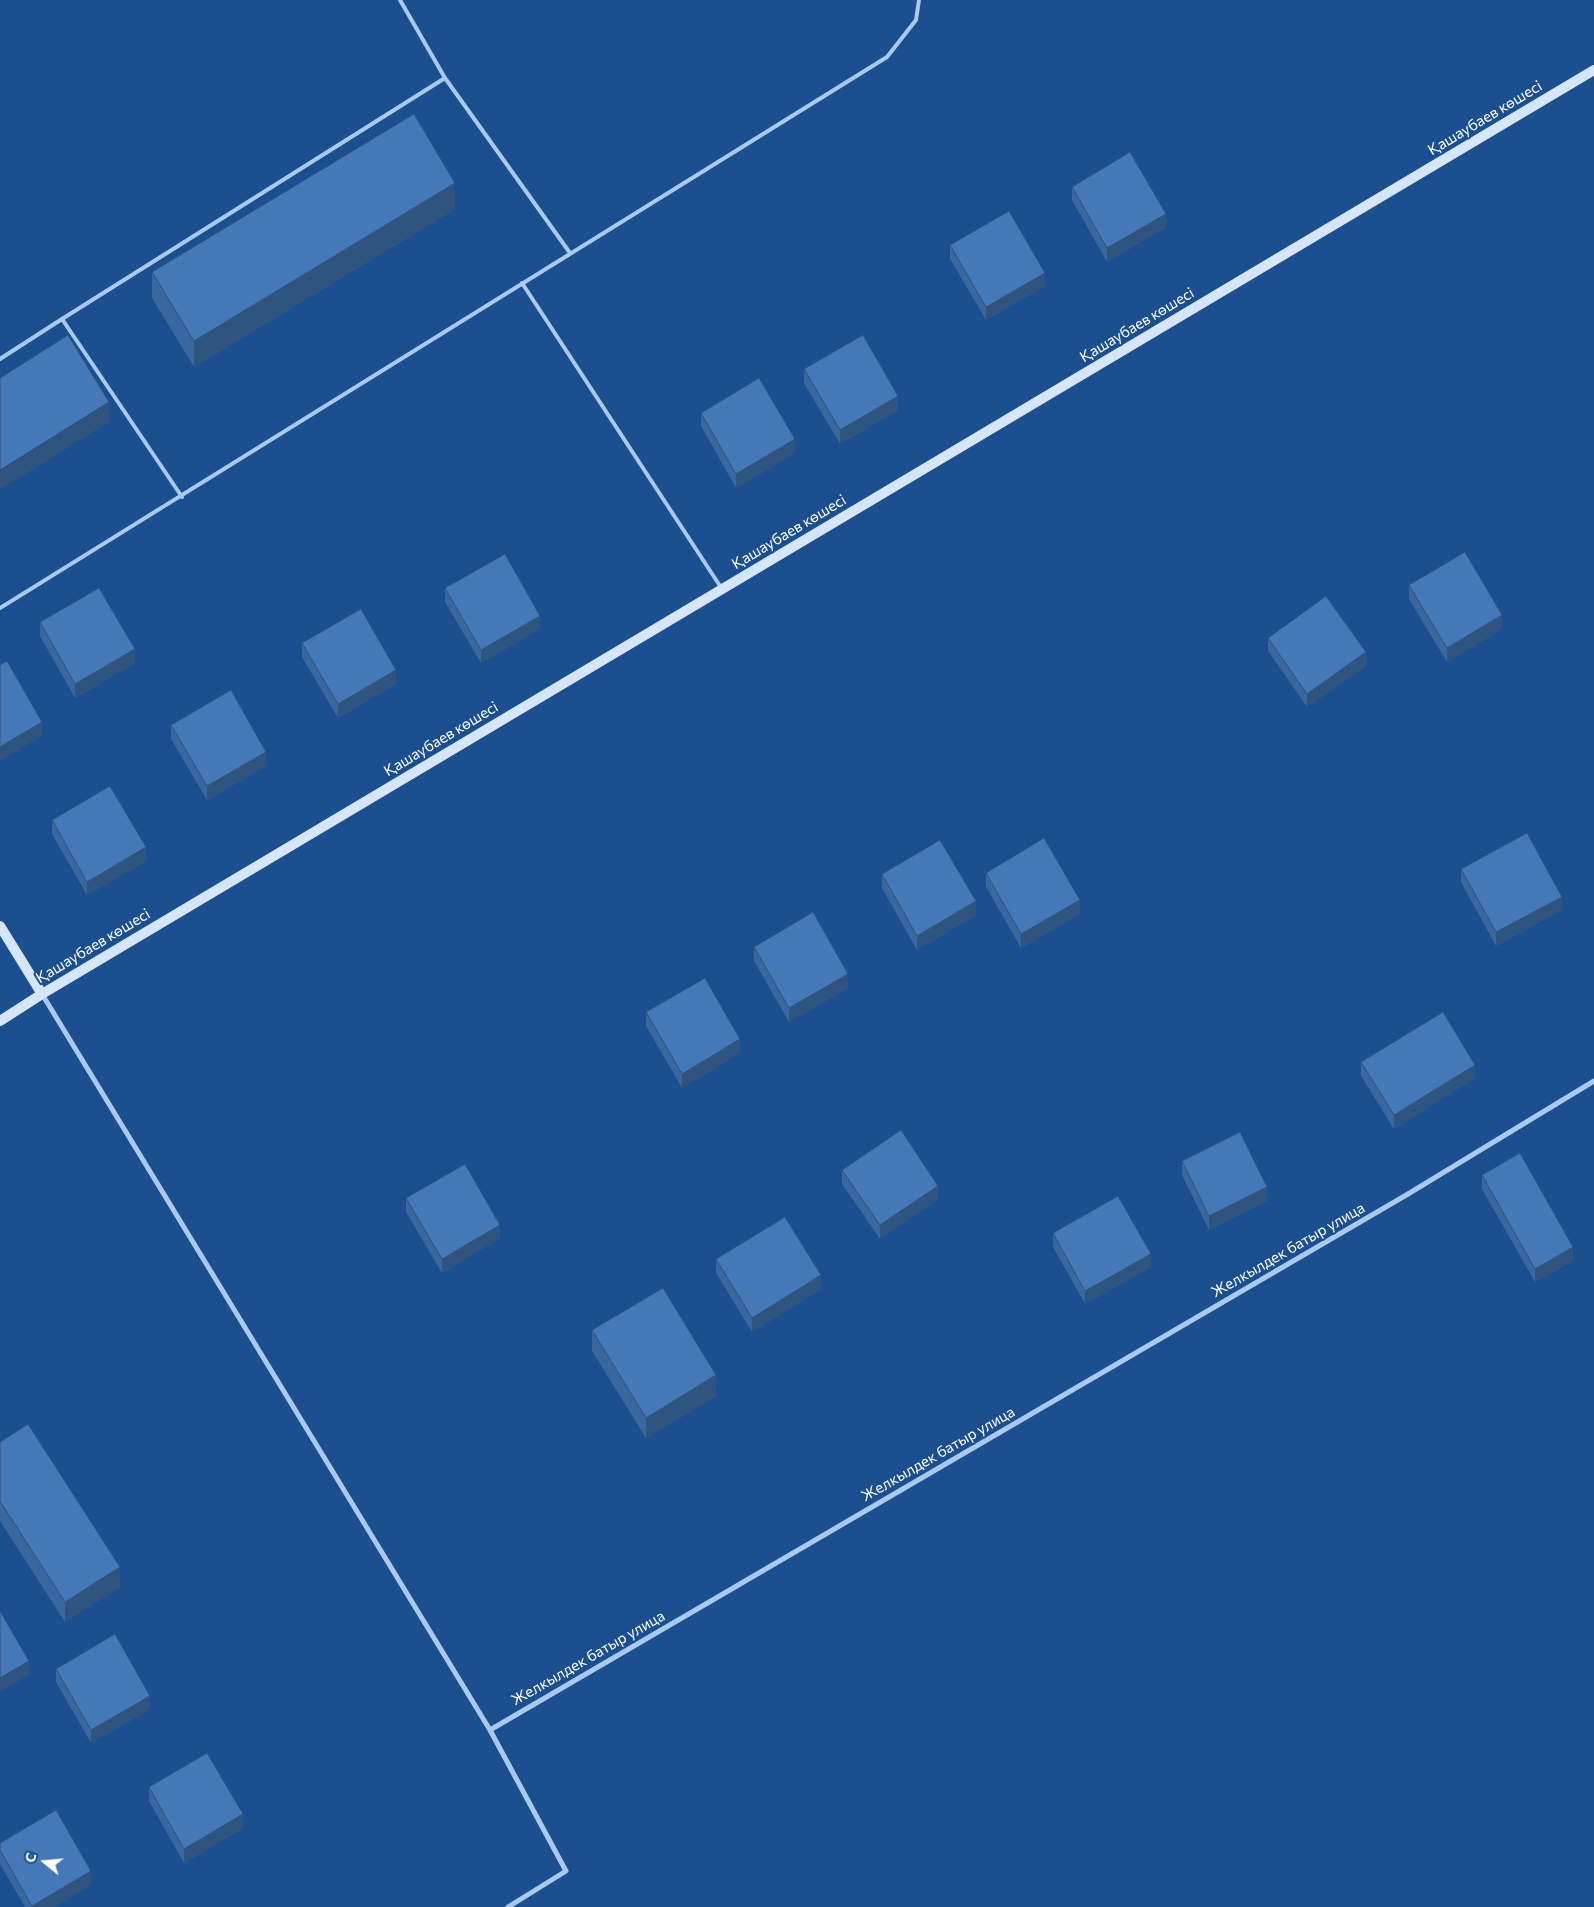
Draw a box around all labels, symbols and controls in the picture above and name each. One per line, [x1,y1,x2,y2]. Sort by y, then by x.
street label: Қашаубаев көшесі [1425,77,1545,159]
street label: Қашаубаев көшесі [1077,284,1197,366]
street label: Қашаубаев көшесі [729,491,849,573]
street label: Қашаубаев көшесі [381,698,501,780]
street label: Қашаубаев көшесі [33,905,153,987]
street label: Желкылдек батыр улица [1208,1199,1368,1301]
street label: Желкылдек батыр улица [858,1403,1018,1505]
street label: Желкылдек батыр улица [508,1607,668,1709]
north arrow [20,1837,70,1887]
text: С [21,1850,40,1865]

